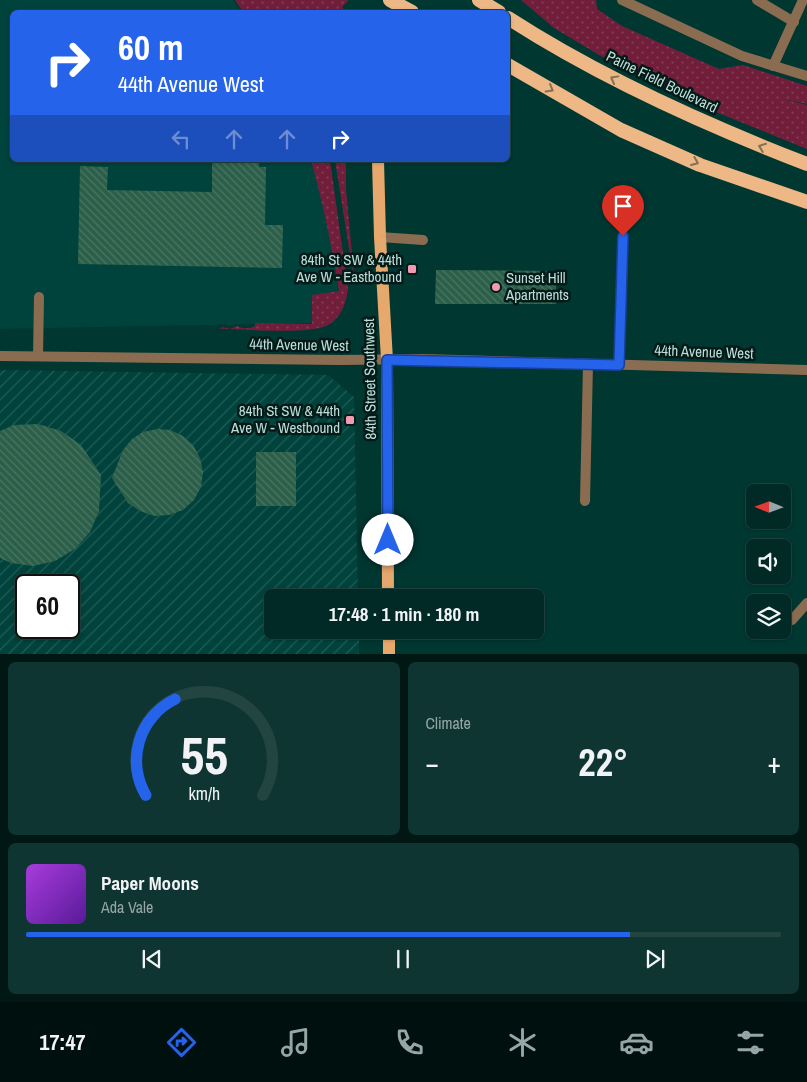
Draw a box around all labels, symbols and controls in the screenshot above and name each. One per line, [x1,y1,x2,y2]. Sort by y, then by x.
text: 60 m [118,24,183,71]
icon: right [35,30,100,95]
street label: Paine Field Boulevard [603,45,722,118]
text: 44th Avenue West [118,69,264,99]
one-way arrow [610,75,619,85]
one-way arrow [544,83,553,93]
icon: left [167,125,195,153]
icon: ahead [220,125,248,153]
icon: ahead [273,125,301,153]
icon: right [326,125,354,153]
one-way arrow [758,143,766,153]
one-way arrow [690,156,699,167]
pin [602,185,644,236]
icon: arrive [609,192,637,220]
place label: 84th St SW & 44th Ave W - Eastbound [295,249,402,287]
marker: 84th St SW & 44th Ave W - Eastbound [406,263,418,275]
place label: Sunset Hill Apartments [505,267,569,305]
marker: Sunset Hill Apartments [490,281,502,293]
street label: 84th Street Southwest [358,318,381,440]
street label: 44th Avenue West [249,333,349,356]
street label: 44th Avenue West [654,339,755,364]
place label: 84th St SW & 44th Ave W - Westbound [230,400,340,438]
marker: 84th St SW & 44th Ave W - Westbound [344,414,356,426]
north arrow [746,484,791,529]
map controls [746,484,791,639]
position arrow [361,513,413,565]
button: sound [746,539,791,584]
speed limit sign: 60 [15,574,80,639]
button: layers [746,594,791,639]
text: 17:48 · 1 min · 180 m [329,601,479,627]
text: Climate [426,712,471,734]
text: 55 [180,720,227,790]
text: 22° [578,737,628,788]
text: − [426,744,439,782]
text: + [768,744,781,782]
text: km/h [188,782,220,806]
text: Paper Moons [101,870,199,896]
text: Ada Vale [101,896,153,918]
icon: previous [138,945,166,973]
icon: pause [389,945,417,973]
icon: next [641,945,669,973]
icon: directions [164,1025,199,1060]
icon: music [278,1025,313,1060]
icon: phone [392,1025,427,1060]
icon: climate [505,1025,540,1060]
icon: car [619,1025,654,1060]
icon: filters [733,1025,768,1060]
text: 17:47 [39,1027,85,1057]

